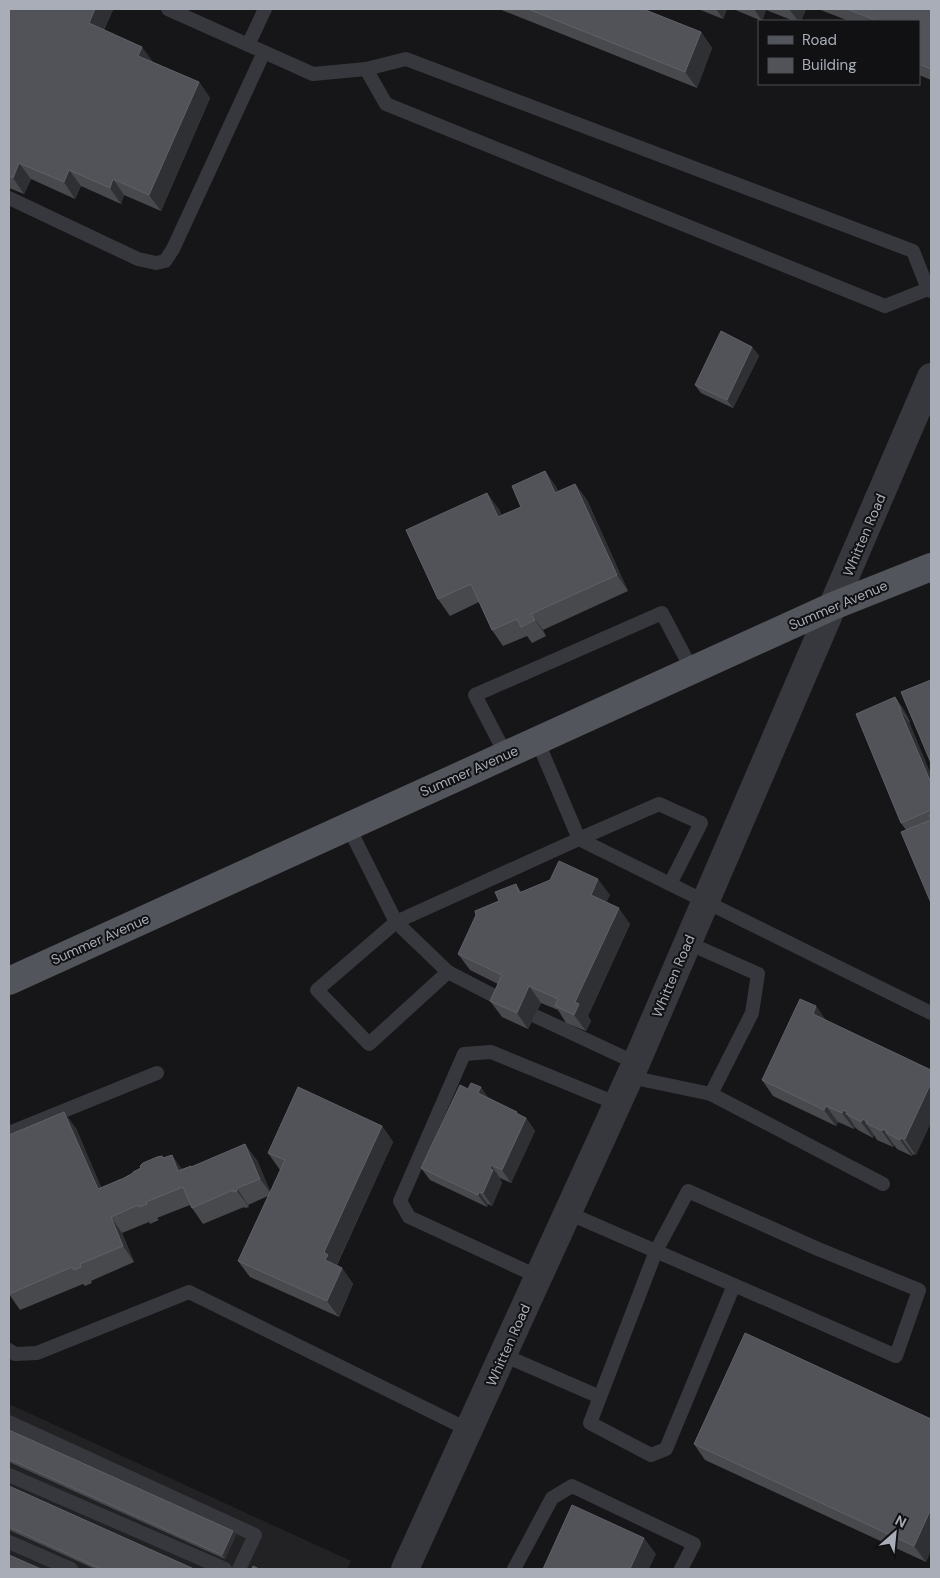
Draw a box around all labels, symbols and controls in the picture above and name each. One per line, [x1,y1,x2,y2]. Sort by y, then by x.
legend [758,20,920,85]
text: Road [802,30,837,50]
text: Building [802,55,857,75]
street label: Whitten Road [839,491,889,579]
street label: Summer Avenue [786,576,890,634]
street label: Summer Avenue [417,741,521,801]
street label: Summer Avenue [48,909,152,969]
street label: Whitten Road [648,932,698,1020]
street label: Whitten Road [482,1301,534,1389]
north arrow [870,1508,920,1558]
text: N [892,1511,910,1532]

